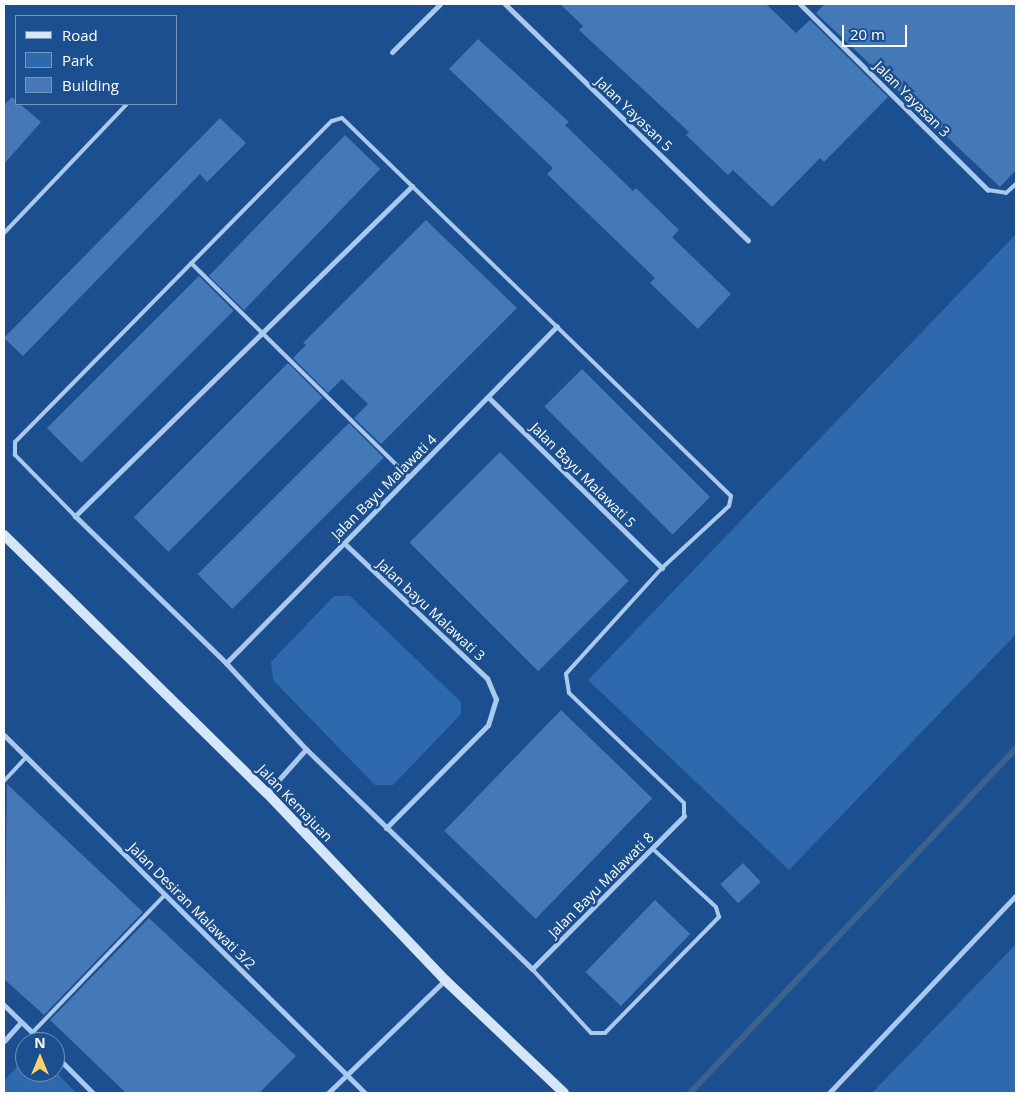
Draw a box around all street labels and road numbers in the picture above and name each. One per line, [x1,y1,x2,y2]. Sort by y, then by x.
street label: Jalan Yayasan 3 [871,58,953,140]
street label: Jalan Yayasan 5 [592,73,676,155]
street label: Jalan Bayu Malawati 5 [527,419,639,531]
street label: Jalan Bayu Malawati 4 [328,431,440,543]
street label: Jalan bayu Malawati 3 [374,556,488,664]
street label: Jalan Kemajuan [254,761,336,845]
street label: Jalan Bayu Malawati 8 [545,829,657,941]
street label: Jalan Desiran Malawati 3/2 [125,839,259,973]

